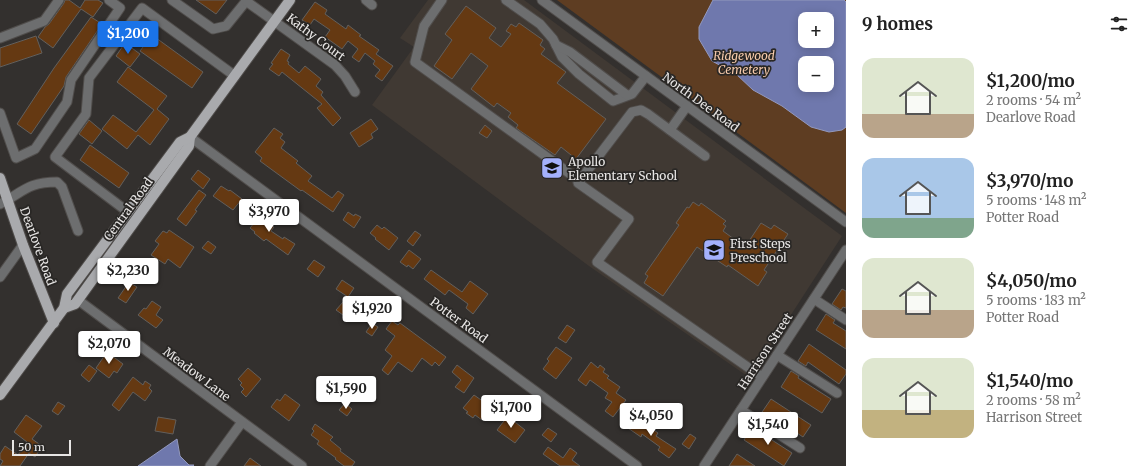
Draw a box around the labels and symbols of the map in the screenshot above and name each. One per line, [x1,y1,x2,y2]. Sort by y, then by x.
street label: Kathy Court [284,10,348,64]
pin: $1,200 [95,21,161,55]
park label: Ridgewood Cemetery [713,48,775,77]
street label: North Dee Road [660,69,742,135]
place label: Apollo Elementary School [567,154,678,183]
school or university icon: Apollo Elementary School [539,155,565,181]
street label: Central Road [100,175,156,243]
pin: $3,970 [236,199,302,233]
street label: Dearlove Road [17,205,59,287]
place label: First Steps Preschool [730,236,791,265]
school or university icon: First Steps Preschool [701,237,727,263]
pin: $2,230 [95,258,161,292]
street label: Potter Road [427,294,491,346]
pin: $1,920 [339,296,405,330]
street label: Harrison Street [735,309,796,392]
pin: $2,070 [76,331,142,365]
street label: Meadow Lane [160,344,234,404]
pin: $1,590 [313,376,379,410]
pin: $1,700 [478,395,544,429]
pin: $4,050 [618,403,684,437]
pin: $1,540 [735,412,801,446]
scale bar [12,438,71,457]

